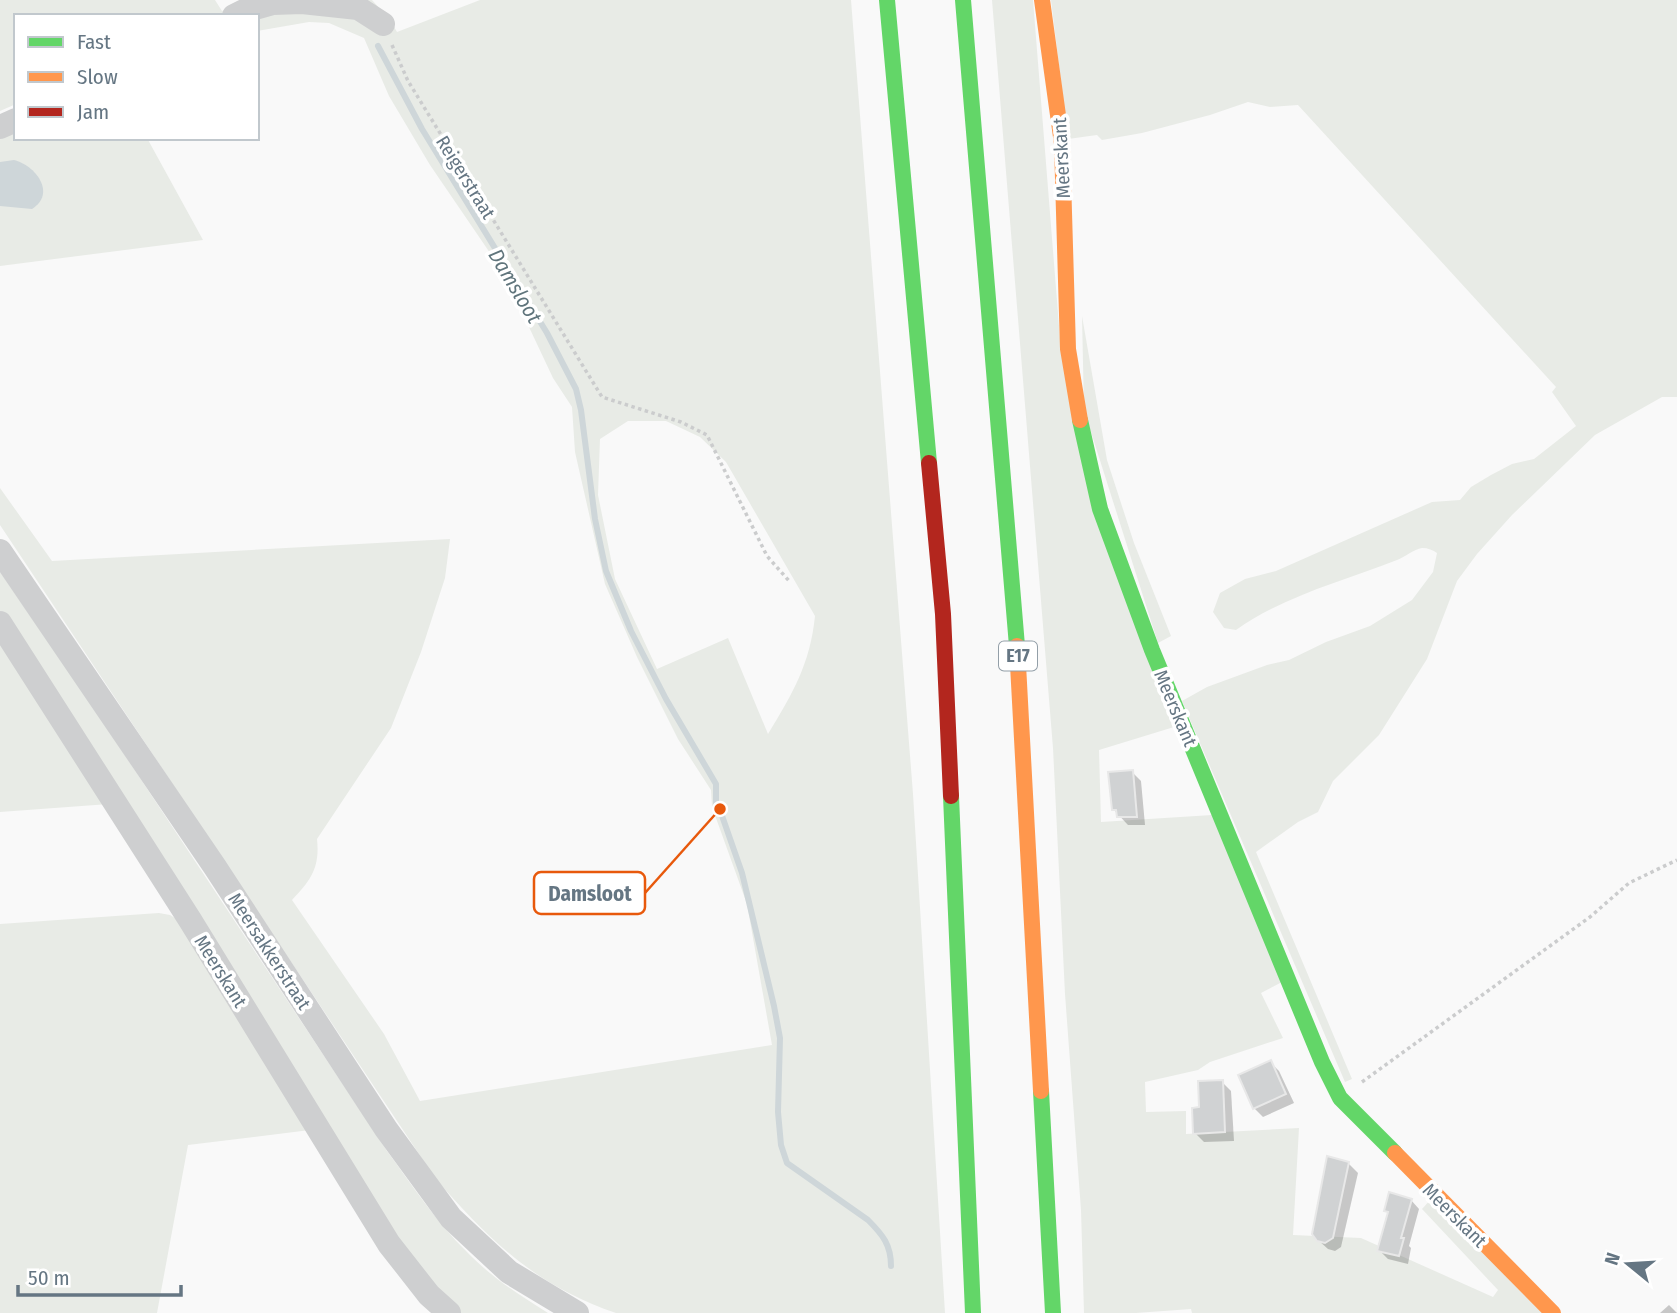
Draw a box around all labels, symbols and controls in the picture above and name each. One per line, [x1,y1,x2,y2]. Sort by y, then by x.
legend [14,14,259,140]
text: Fast [77,29,111,55]
text: Slow [77,64,118,90]
text: Jam [77,99,109,125]
street label: Meerskant [1048,116,1075,199]
street label: Reigerstraat [431,131,501,224]
water label: Damsloot [483,244,547,328]
road number: E17 [999,642,1037,670]
street label: Meerskant [1149,666,1202,751]
callout: Damsloot [534,872,645,914]
text: Damsloot [548,881,632,907]
street label: Meersakkerstraat [223,889,316,1015]
street label: Meerskant [189,931,252,1012]
street label: Meerskant [1418,1179,1492,1253]
north arrow [1593,1229,1663,1299]
text: N [1600,1250,1625,1268]
scale bar [18,1254,180,1298]
text: 50 m [28,1265,70,1291]

